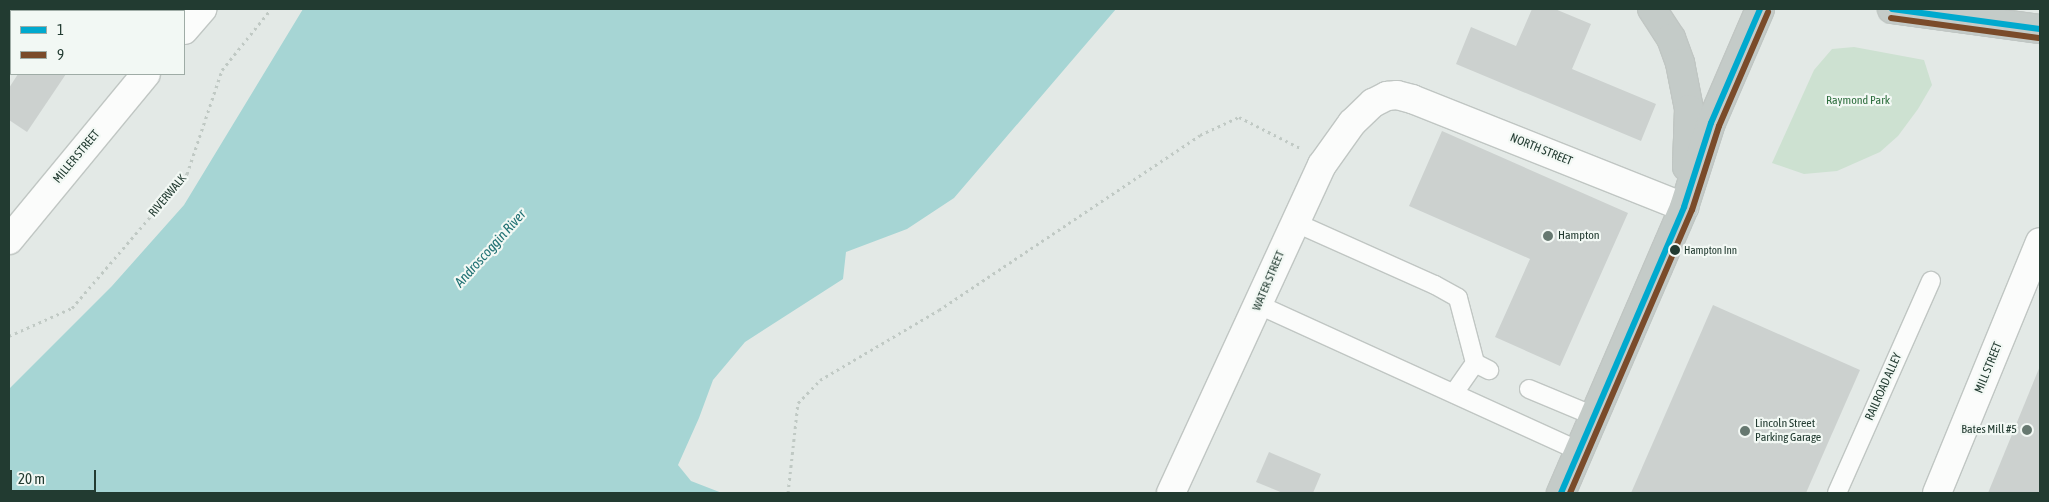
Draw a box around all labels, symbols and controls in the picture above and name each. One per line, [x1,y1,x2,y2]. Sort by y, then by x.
legend [10,10,185,75]
text: 1 [57,21,64,38]
text: 9 [57,46,64,63]
park label: Raymond Park [1826,94,1890,108]
street label: MILLER STREET [51,127,103,187]
street label: NORTH STREET [1508,131,1574,169]
street label: RIVERWALK [146,172,190,220]
water label: Androscoggin River [451,206,529,290]
place label: Hampton [1558,229,1600,243]
marker: Hampton [1542,230,1554,242]
place label: Hampton Inn [1684,243,1737,257]
marker: Hampton Inn [1670,245,1680,255]
street label: WATER STREET [1250,249,1288,313]
street label: MILL STREET [1972,340,2006,396]
street label: RAILROAD ALLEY [1863,351,1905,423]
place label: Lincoln Street Parking Garage [1755,417,1821,445]
place label: Bates Mill #5 [1961,423,2017,437]
marker: Bates Mill #5 [2021,424,2033,436]
marker: Lincoln Street Parking Garage [1739,425,1751,437]
scale bar [12,460,99,492]
text: 20 m [18,470,45,487]

